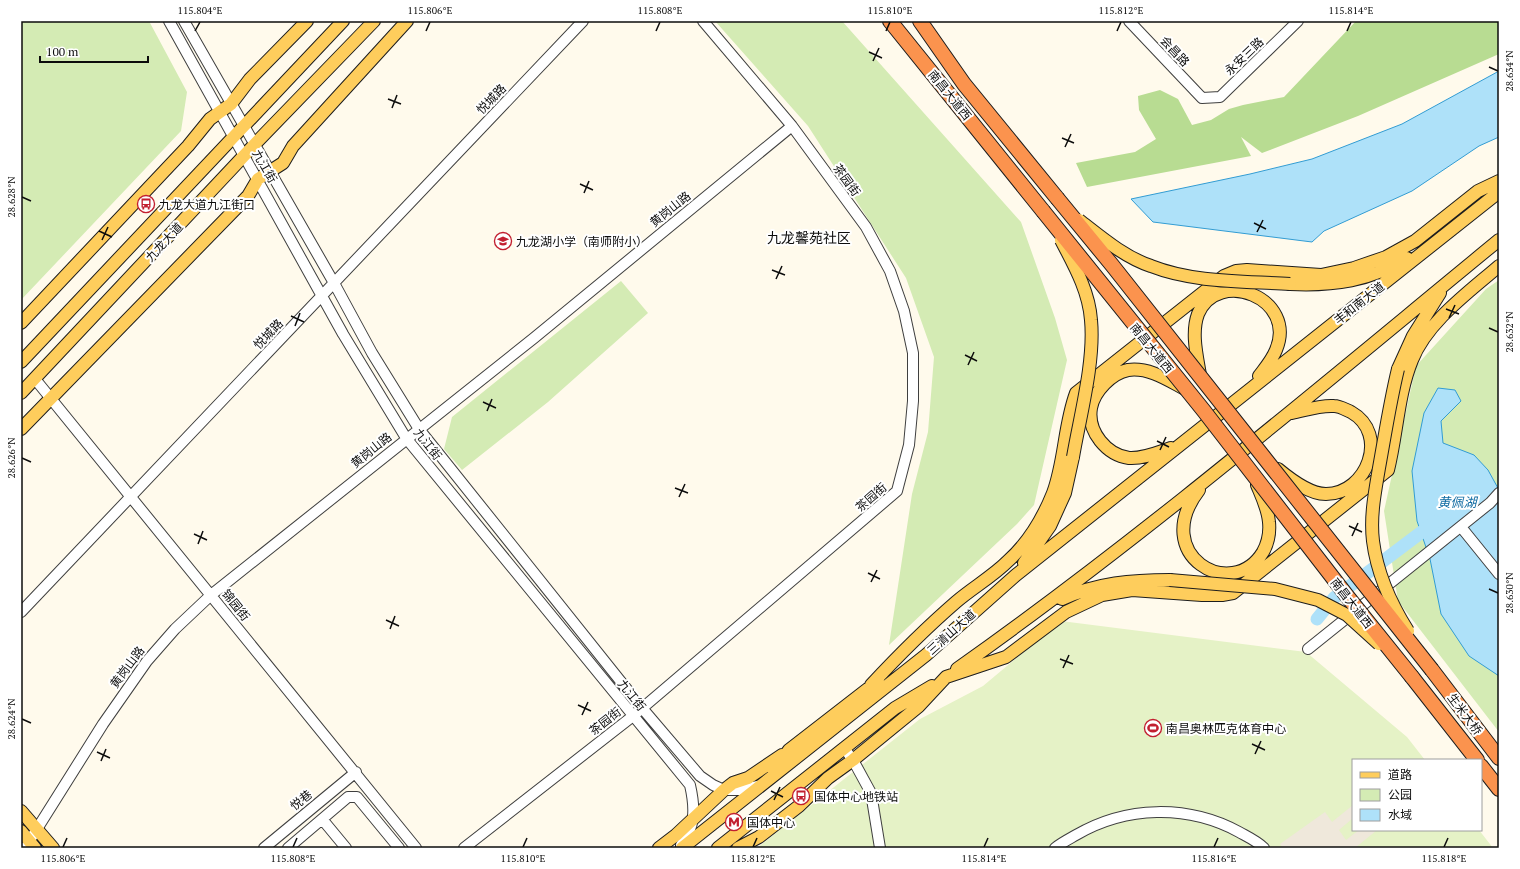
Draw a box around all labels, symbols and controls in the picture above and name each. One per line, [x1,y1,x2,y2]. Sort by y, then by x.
text: 115.804°E [178,4,223,17]
text: 115.806°E [408,4,453,17]
text: 115.808°E [638,4,683,17]
text: 115.810°E [868,4,913,17]
text: 115.812°E [1099,4,1144,17]
text: 115.814°E [1329,4,1374,17]
street label: 会昌路 [1157,33,1193,69]
street label: 永安三路 [1222,34,1266,78]
scale bar [40,38,148,64]
text: 100 m [46,44,79,59]
text: 28.634°N [1503,50,1516,92]
street label: 南昌大道西 [925,67,975,123]
street label: 悦城路 [473,81,509,117]
street label: 九江街 [250,147,280,185]
street label: 茶园街 [830,161,864,199]
text: 28.628°N [5,176,18,218]
street label: 黄岗山路 [647,188,693,230]
bus stop icon: 九龙大道九江街口 [136,194,156,214]
place label: 九龙大道九江街口 [159,197,255,212]
street label: 九龙大道 [142,219,186,265]
district label: 九龙馨苑社区 [767,228,851,247]
school or university icon: 九龙湖小学（南师附小） [493,231,513,251]
place label: 九龙湖小学（南师附小） [516,234,648,249]
street label: 丰和南大道 [1331,279,1387,327]
text: 28.632°N [1503,311,1516,353]
street label: 悦城路 [250,316,286,352]
street label: 南昌大道西 [1127,320,1177,376]
street label: 九江街 [411,425,445,463]
street label: 黄岗山路 [348,429,394,471]
text: 28.626°N [5,437,18,479]
street label: 茶园街 [852,480,890,514]
water label: 黄佩湖 [1437,493,1478,511]
text: 28.630°N [1503,572,1516,614]
street label: 南昌大道西 [1328,575,1376,631]
street label: 锦园街 [219,586,253,624]
street label: 三清山大道 [924,606,978,658]
street label: 黄岗山路 [107,643,147,691]
street label: 九江街 [615,676,649,714]
street label: 生米大桥 [1445,690,1485,738]
text: 28.624°N [5,698,18,740]
street label: 茶园街 [586,704,624,738]
sports icon: 南昌奥林匹克体育中心 [1143,718,1163,738]
place label: 南昌奥林匹克体育中心 [1166,721,1286,736]
legend [1352,759,1482,831]
text: 道路 [1388,767,1412,782]
bus stop icon: 国体中心地铁站 [791,786,811,806]
street label: 悦巷 [287,787,315,813]
text: 公园 [1388,787,1412,802]
place label: 国体中心地铁站 [814,789,898,804]
text: 水域 [1388,807,1412,822]
metro station icon: 国体中心 [724,812,744,832]
place label: 国体中心 [747,815,795,830]
text: 115.806°E [41,852,86,865]
text: 115.808°E [271,852,316,865]
text: 115.810°E [501,852,546,865]
text: 115.812°E [731,852,776,865]
text: 115.814°E [962,852,1007,865]
text: 115.816°E [1192,852,1237,865]
text: 115.818°E [1422,852,1467,865]

